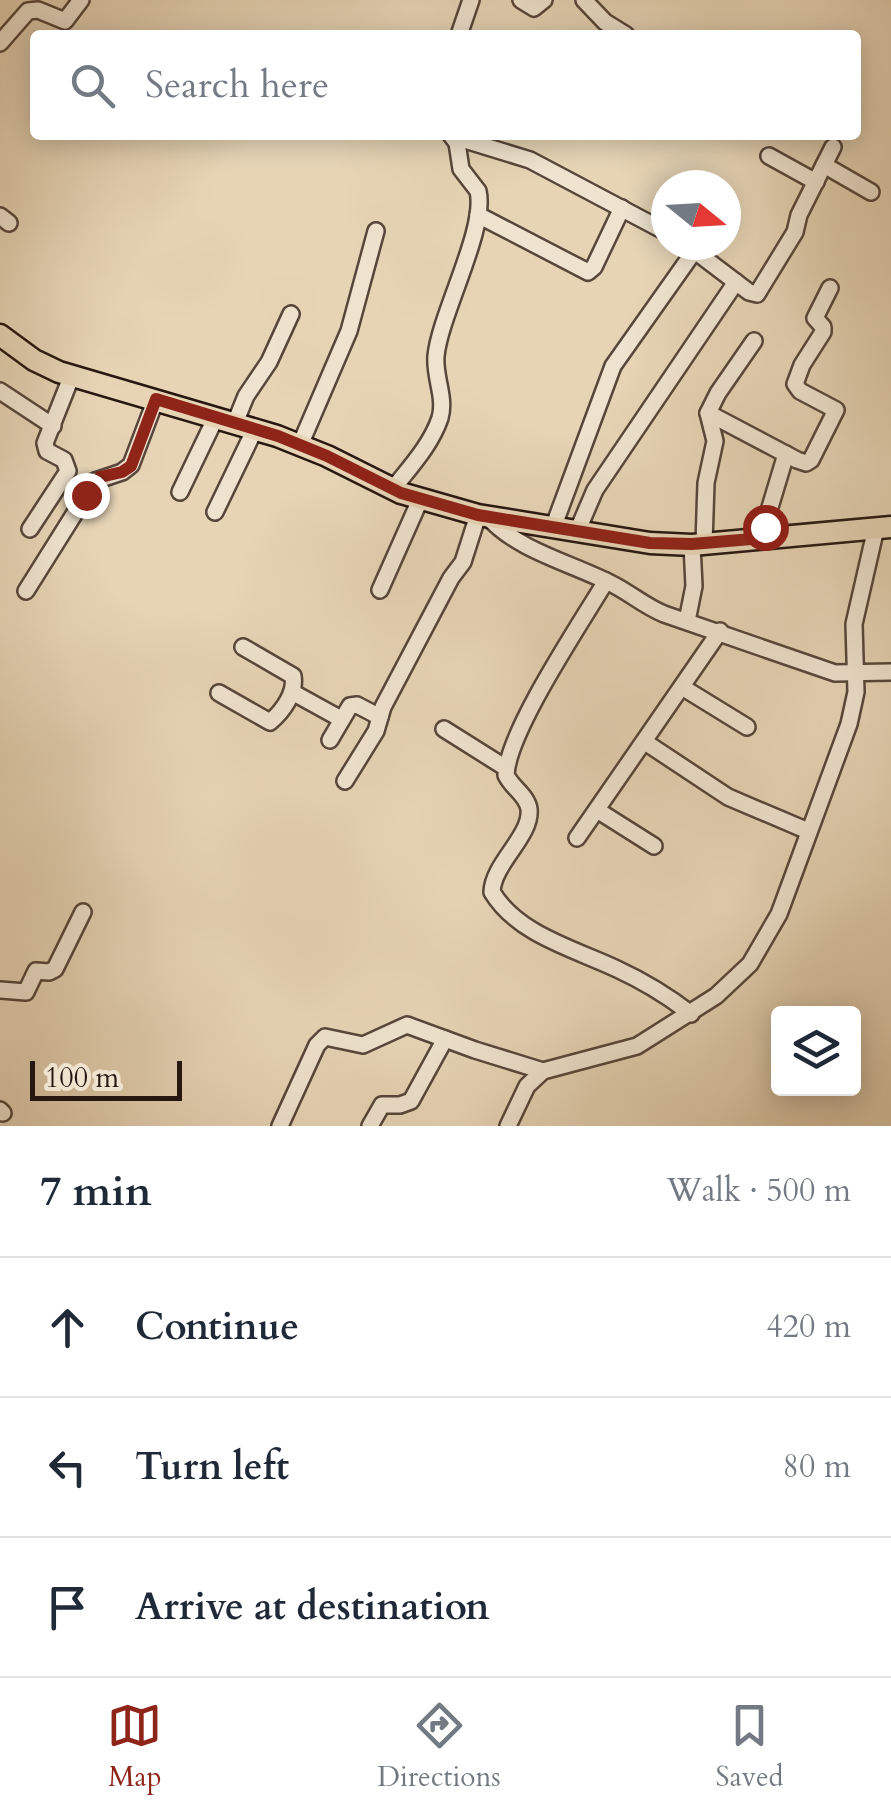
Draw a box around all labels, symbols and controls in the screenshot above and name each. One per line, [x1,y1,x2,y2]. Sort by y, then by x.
search box [30,30,861,140]
icon: search [65,58,120,113]
text: Search here [145,59,329,111]
north arrow [651,170,741,260]
route end [64,473,110,519]
route start [743,505,789,551]
map controls [771,1006,861,1096]
button: layers [771,1006,861,1096]
scale bar [30,1056,182,1100]
text: 100 m [45,1059,119,1097]
text: 7 min [40,1163,152,1220]
text: Walk · 500 m [666,1169,851,1213]
icon: ahead [40,1300,95,1355]
text: Continue [135,1301,299,1353]
text: 420 m [766,1305,851,1349]
icon: left [40,1440,95,1495]
text: Turn left [135,1441,289,1493]
text: 80 m [783,1445,851,1489]
icon: arrive [40,1580,95,1635]
text: Arrive at destination [135,1581,490,1633]
tab: Map [107,1698,162,1796]
tab: Directions [377,1698,501,1796]
tab: Saved [716,1698,784,1796]

